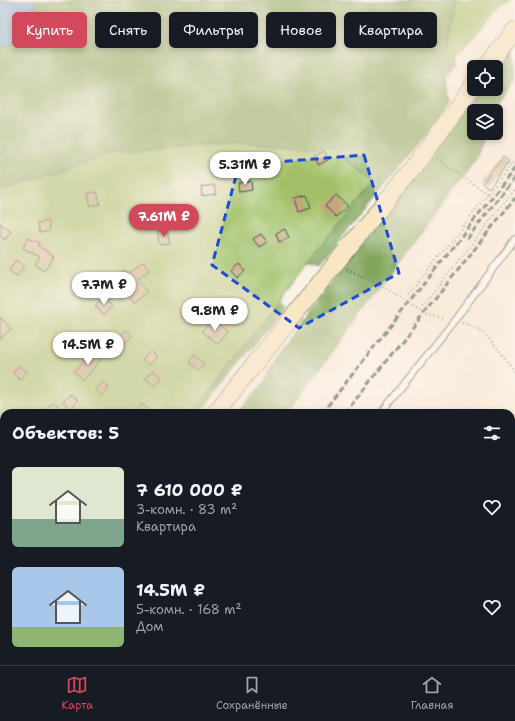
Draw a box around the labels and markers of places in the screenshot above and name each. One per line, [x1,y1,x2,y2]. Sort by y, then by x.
pin: 5.31M ₽ [208,152,282,186]
pin: 7.61M ₽ [127,204,201,238]
pin: 7.7M ₽ [71,272,137,306]
pin: 9.8M ₽ [182,298,248,332]
pin: 14.5M ₽ [51,332,125,366]

